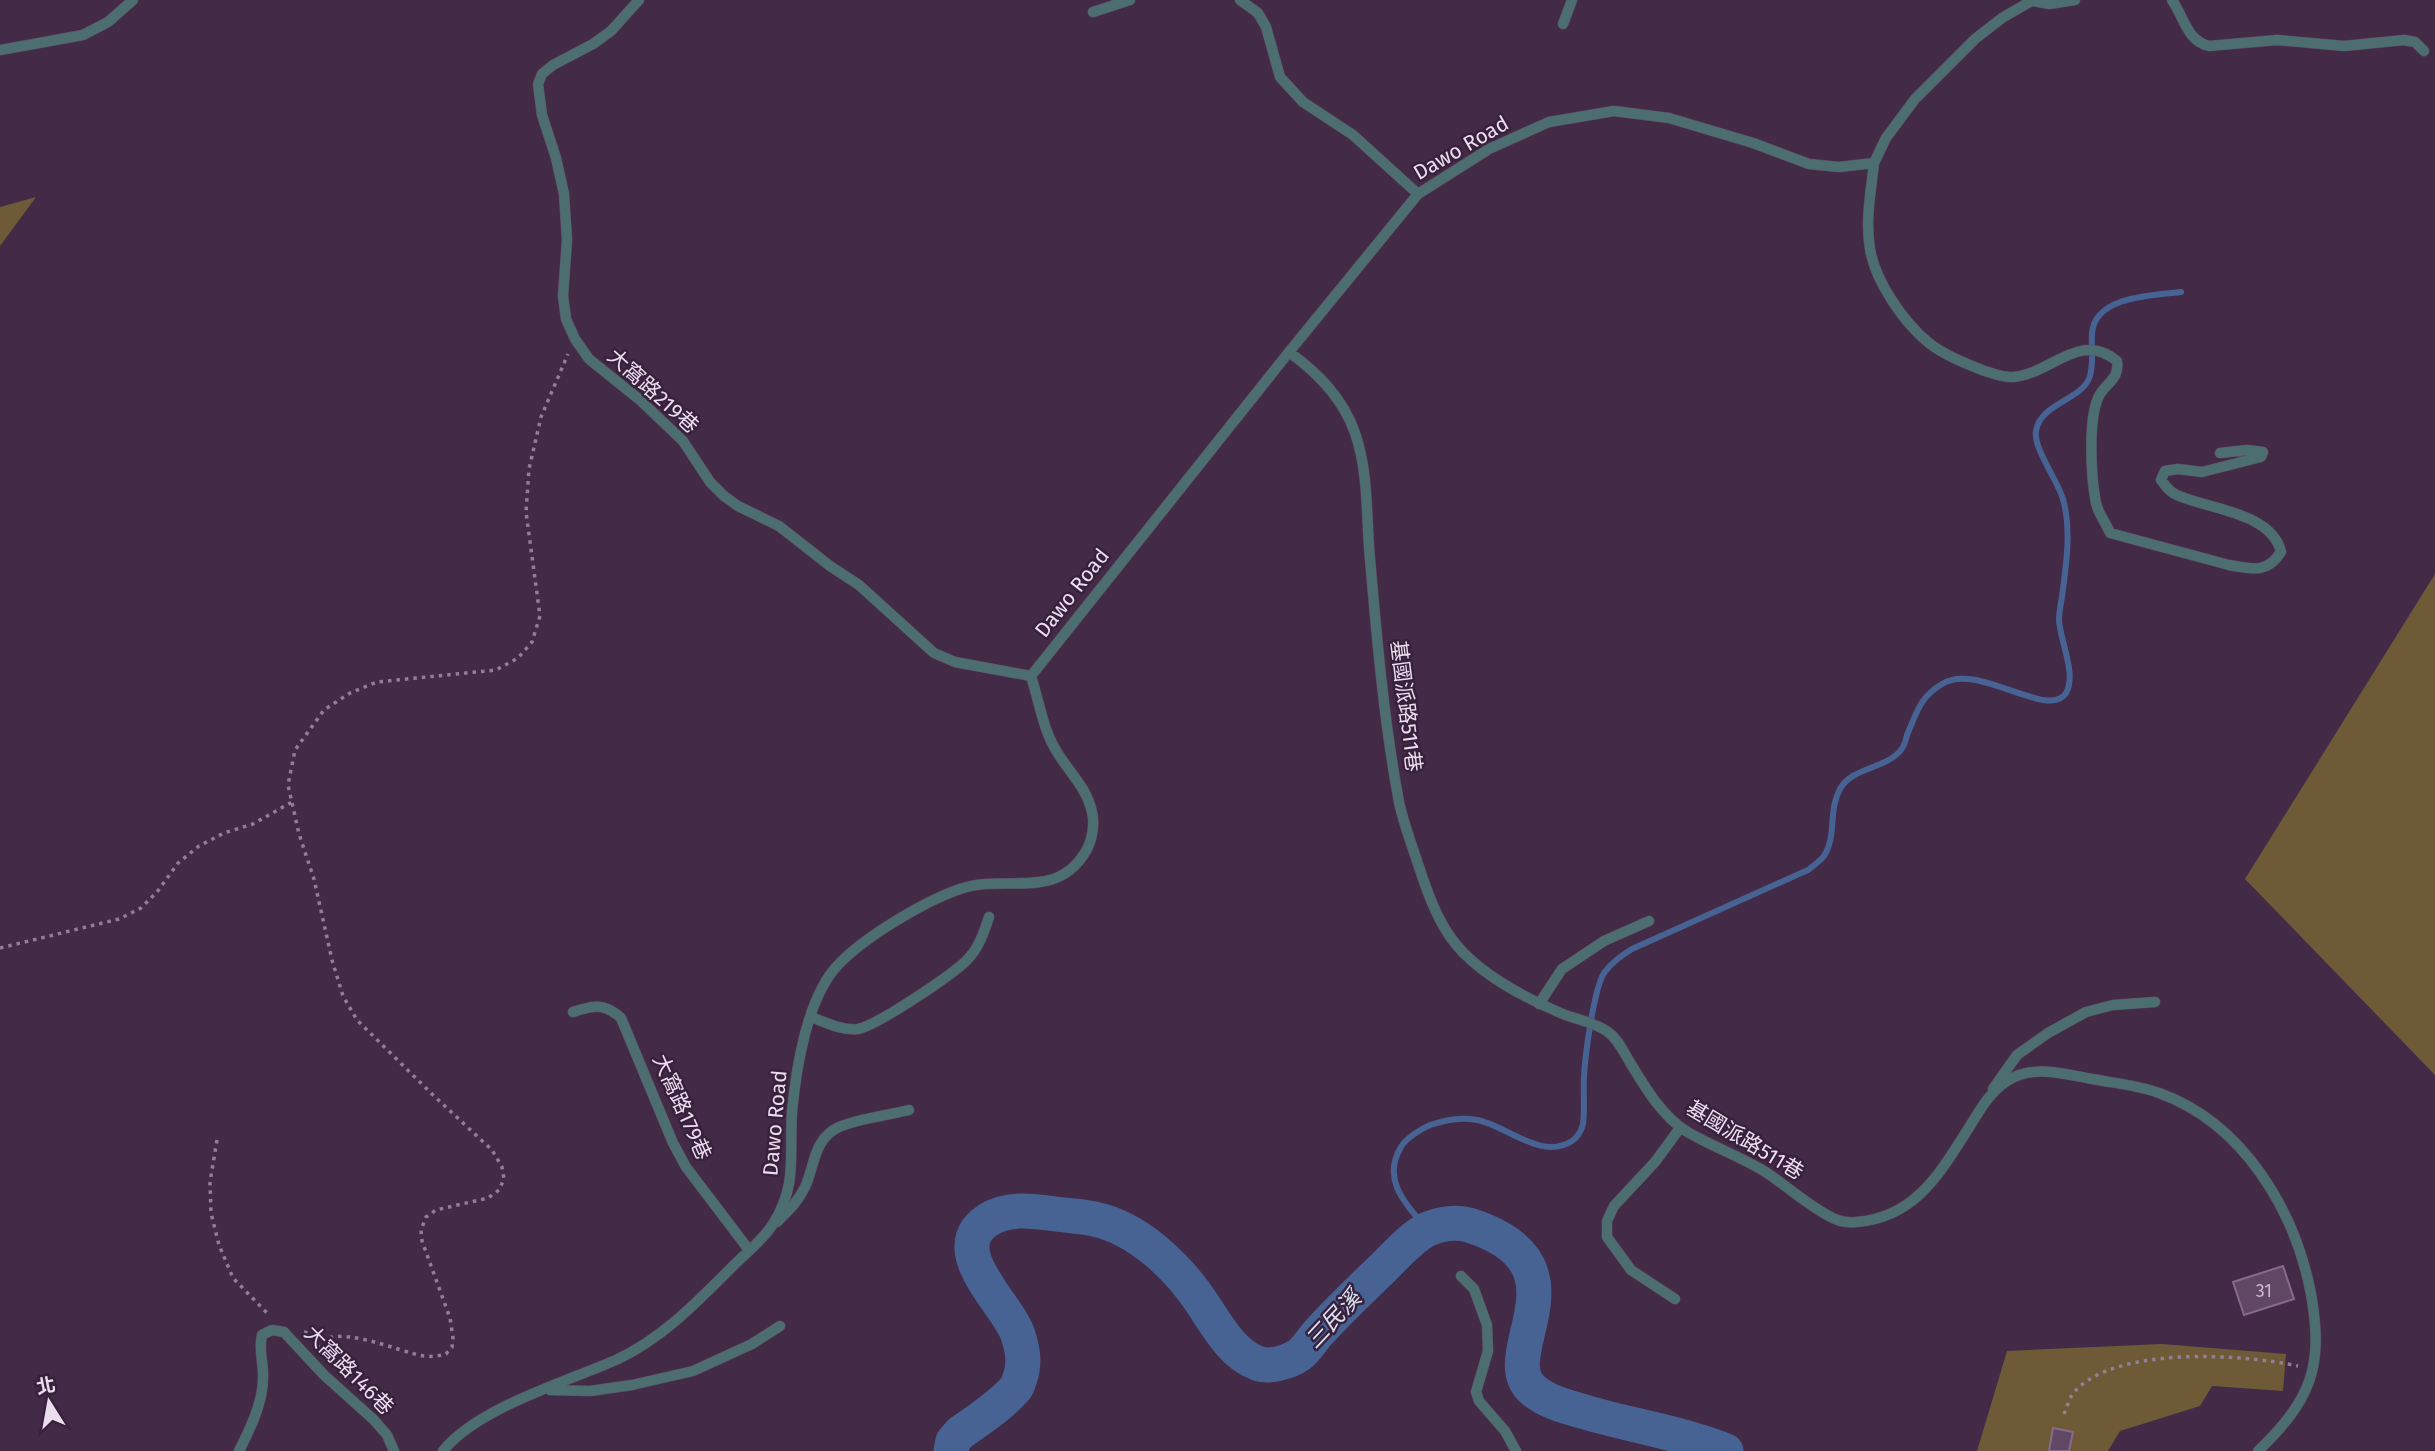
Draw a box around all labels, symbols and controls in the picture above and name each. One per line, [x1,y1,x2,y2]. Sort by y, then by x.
street label: Dawo Road [1409,110,1513,186]
street label: 大窩路219巷 [602,343,704,439]
street label: Dawo Road [1029,543,1115,643]
street label: 基國派路511巷 [1385,639,1427,773]
street label: 大窩路179巷 [647,1050,717,1164]
street label: Dawo Road [757,1069,793,1177]
street label: 基國派路511巷 [1682,1095,1808,1185]
house number: 31 [2256,1280,2272,1302]
water label: 三民溪 [1299,1282,1369,1354]
street label: 大窩路146巷 [299,1320,399,1420]
north arrow [14,1367,84,1437]
text: 北 [34,1373,57,1399]

